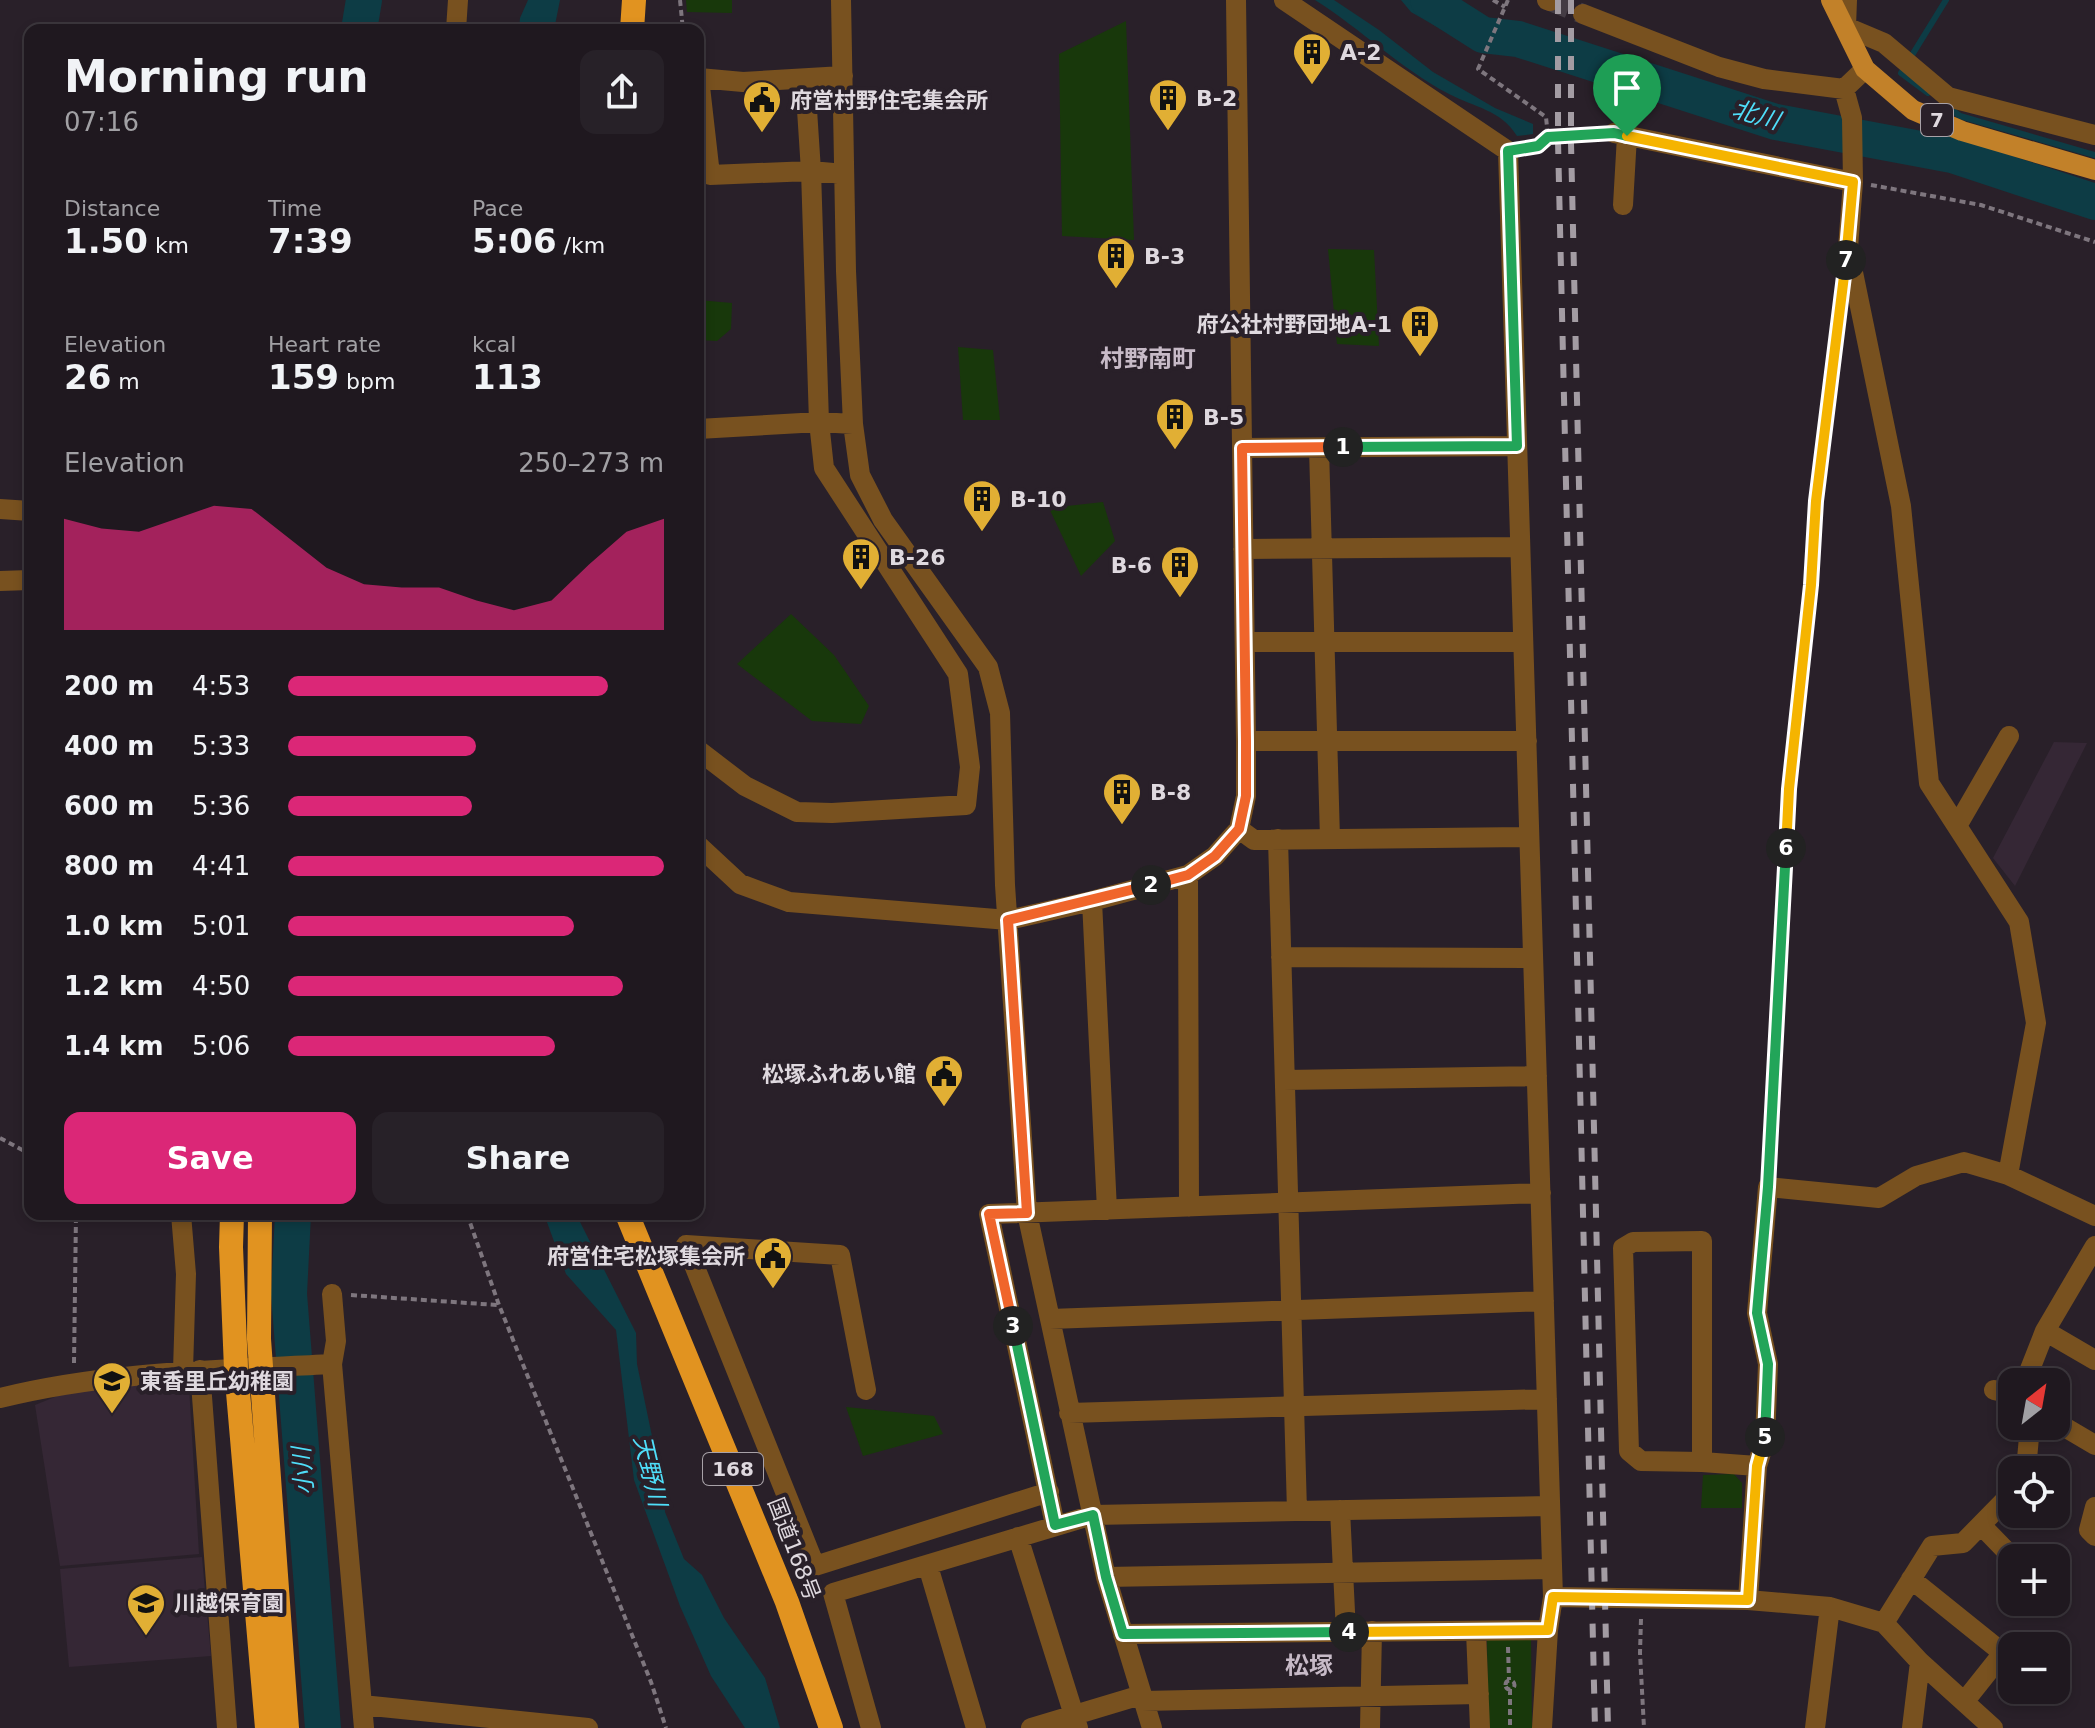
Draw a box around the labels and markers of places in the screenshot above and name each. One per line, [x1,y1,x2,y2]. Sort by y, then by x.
building icon: A-2 [1291,31,1333,86]
place label: A-2 [1340,40,1381,65]
pin [1593,54,1661,136]
building icon: B-2 [1147,77,1189,132]
public building icon: 府営村野住宅集会所 [741,79,783,134]
place label: B-2 [1196,86,1237,111]
place label: 府営村野住宅集会所 [790,88,988,113]
building icon: B-3 [1095,235,1137,290]
pin: 7 [1826,240,1866,280]
place label: B-3 [1144,244,1185,269]
building icon: 府公社村野団地A-1 [1399,303,1441,358]
place label: 府公社村野団地A-1 [1197,312,1392,337]
building icon: B-5 [1154,396,1196,451]
place label: B-5 [1203,405,1244,430]
pin: 1 [1323,427,1363,467]
building icon: B-10 [961,478,1003,533]
place label: B-10 [1010,487,1067,512]
building icon: B-26 [840,536,882,591]
building icon: B-6 [1159,544,1201,599]
place label: B-26 [889,545,946,570]
place label: B-6 [1111,553,1152,578]
building icon: B-8 [1101,771,1143,826]
place label: B-8 [1150,780,1191,805]
pin: 6 [1766,828,1806,868]
pin: 2 [1131,865,1171,905]
public building icon: 松塚ふれあい館 [923,1053,965,1108]
place label: 松塚ふれあい館 [762,1062,916,1087]
public building icon: 府営住宅松塚集会所 [752,1235,794,1290]
place label: 府営住宅松塚集会所 [547,1244,745,1269]
pin: 3 [993,1306,1033,1346]
school or university icon: 東香里丘幼稚園 [91,1360,133,1415]
place label: 東香里丘幼稚園 [140,1369,294,1394]
pin: 5 [1745,1417,1785,1457]
school or university icon: 川越保育園 [125,1582,167,1637]
place label: 川越保育園 [174,1591,284,1616]
pin: 4 [1329,1612,1369,1652]

